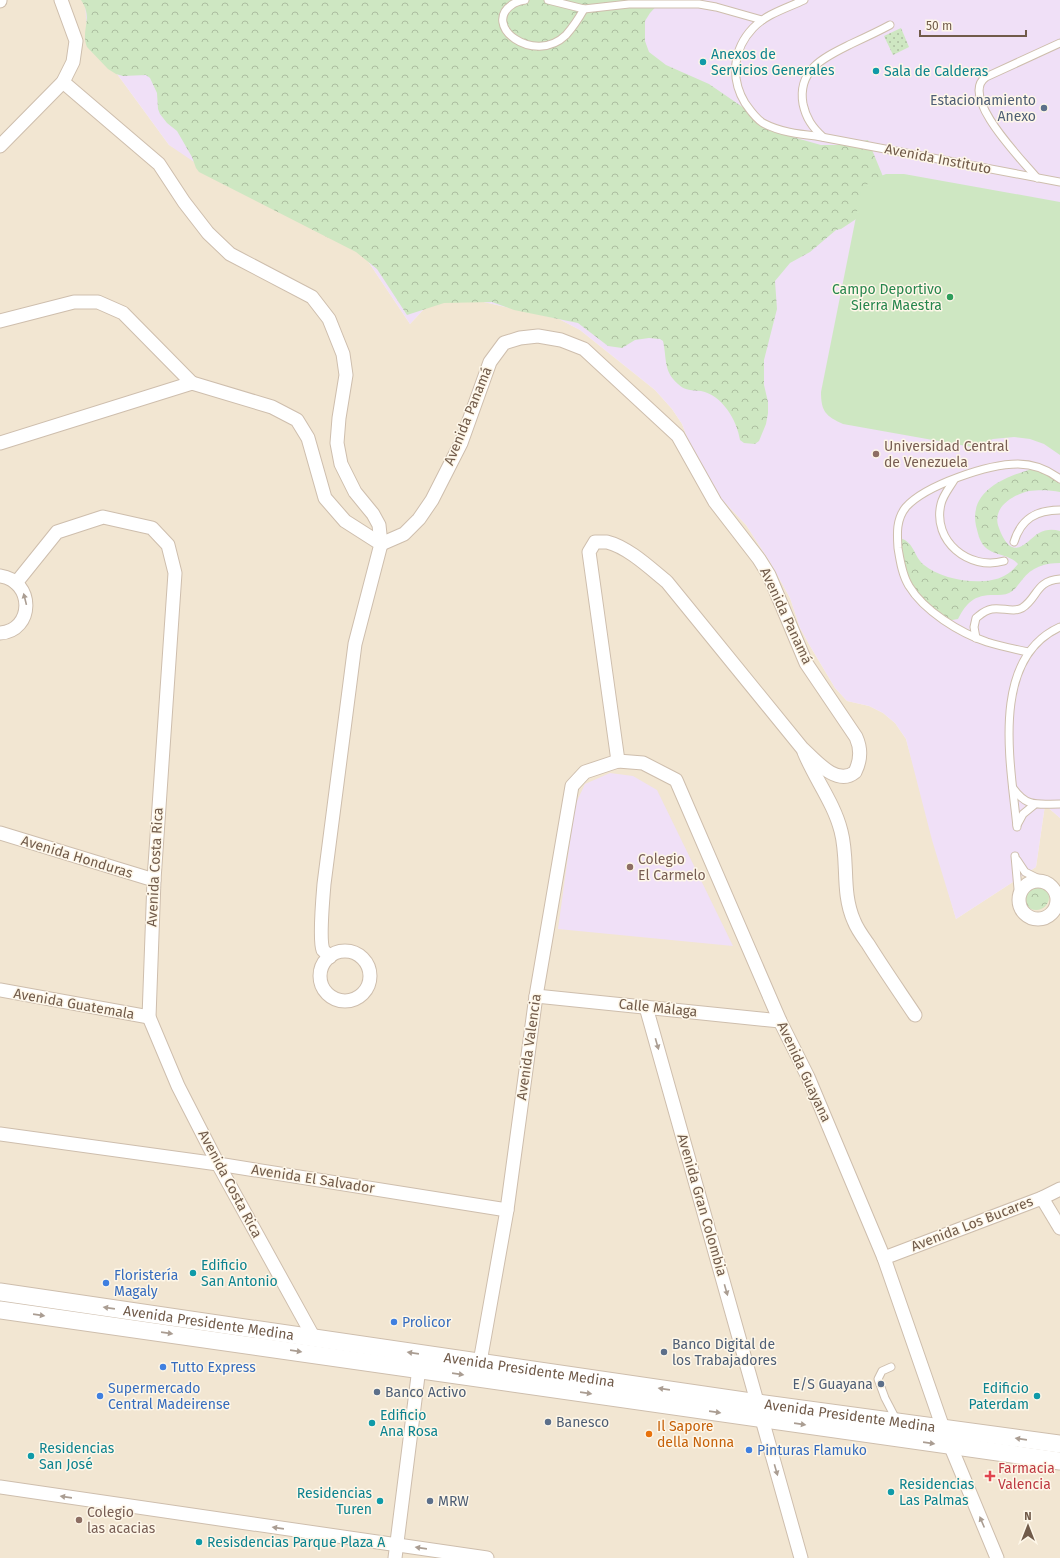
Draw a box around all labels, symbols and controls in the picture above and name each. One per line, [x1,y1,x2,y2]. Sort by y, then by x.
scale bar [920,12,1026,38]
text: 50 m [926,19,952,33]
place label: Anexos de Servicios Generales [711,46,835,79]
marker: Anexos de Servicios Generales [698,57,708,67]
place label: Sala de Calderas [884,63,989,80]
marker: Sala de Calderas [871,66,881,76]
place label: Estacionamiento Anexo [930,92,1036,125]
marker: Estacionamiento Anexo [1039,103,1049,113]
street label: Avenida Instituto [883,140,993,178]
place label: Campo Deportivo Sierra Maestra [832,281,942,314]
marker: Campo Deportivo Sierra Maestra [945,292,955,302]
street label: Avenida Panamá [440,364,496,468]
place label: Universidad Central de Venezuela [884,438,1009,471]
marker: Universidad Central de Venezuela [871,449,881,459]
street label: Avenida Panamá [756,565,816,667]
one-way arrow [21,592,27,605]
street label: Avenida Costa Rica [143,807,167,927]
street label: Avenida Honduras [19,832,135,882]
place label: Colegio El Carmelo [638,851,706,884]
marker: Colegio El Carmelo [625,862,635,872]
street label: Avenida Guatemala [12,985,136,1023]
street label: Avenida Valencia [513,993,545,1101]
street label: Calle Málaga [618,995,698,1021]
street label: Avenida Guayana [773,1019,835,1125]
one-way arrow [654,1038,660,1050]
street label: Avenida Costa Rica [194,1127,266,1241]
street label: Avenida Gran Colombia [674,1132,730,1278]
street label: Avenida El Salvador [250,1161,377,1197]
street label: Avenida Los Bucares [909,1193,1036,1255]
place label: Edificio San Antonio [201,1257,278,1290]
place label: Floristería Magaly [114,1267,178,1300]
marker: Edificio San Antonio [188,1268,198,1278]
marker: Floristería Magaly [101,1278,111,1288]
one-way arrow [724,1284,730,1297]
street label: Avenida Presidente Medina [122,1302,295,1343]
one-way arrow [103,1305,115,1311]
one-way arrow [33,1312,45,1318]
place label: Prolicor [402,1314,452,1331]
marker: Prolicor [389,1317,399,1327]
one-way arrow [161,1330,173,1336]
place label: Banco Digital de los Trabajadores [672,1336,777,1369]
marker: Banco Digital de los Trabajadores [659,1347,669,1357]
one-way arrow [290,1348,302,1354]
street label: Avenida Presidente Medina [443,1349,616,1390]
one-way arrow [407,1350,420,1356]
place label: Tutto Express [171,1359,256,1376]
marker: Tutto Express [158,1362,168,1372]
one-way arrow [451,1371,464,1377]
place label: E/S Guayana [792,1376,873,1393]
marker: E/S Guayana [876,1379,886,1389]
place label: Supermercado Central Madeirense [108,1380,230,1413]
place label: Edificio Paterdam [969,1380,1029,1413]
place label: Banco Activo [385,1384,466,1401]
one-way arrow [658,1386,670,1392]
marker: Banco Activo [372,1387,382,1397]
one-way arrow [580,1390,592,1396]
marker: Supermercado Central Madeirense [95,1391,105,1401]
marker: Edificio Paterdam [1032,1391,1042,1401]
street label: Avenida Presidente Medina [763,1395,937,1436]
place label: Edificio Ana Rosa [380,1407,438,1440]
one-way arrow [709,1409,721,1415]
place label: Banesco [556,1414,609,1431]
marker: Banesco [543,1417,553,1427]
marker: Edificio Ana Rosa [367,1418,377,1428]
place label: Il Sapore della Nonna [657,1418,734,1451]
one-way arrow [794,1421,806,1427]
marker: Il Sapore della Nonna [644,1429,654,1439]
one-way arrow [1015,1436,1027,1442]
place label: Residencias San José [39,1440,115,1473]
one-way arrow [923,1440,935,1446]
place label: Pinturas Flamuko [757,1442,867,1459]
marker: Pinturas Flamuko [744,1445,754,1455]
marker: Residencias San José [26,1451,36,1461]
place label: Farmacia Valencia [998,1460,1055,1493]
one-way arrow [773,1464,779,1476]
marker: Farmacia Valencia [985,1471,995,1481]
place label: Residencias Las Palmas [899,1476,975,1509]
place label: Residencias Turen [297,1485,372,1518]
marker: Residencias Las Palmas [886,1487,896,1497]
place label: MRW [438,1493,469,1510]
one-way arrow [60,1494,72,1500]
marker: Residencias Turen [375,1496,385,1506]
marker: MRW [425,1496,435,1506]
place label: Colegio las acacias [87,1504,156,1537]
north arrow [1008,1506,1048,1546]
text: N [1024,1510,1032,1523]
marker: Colegio las acacias [74,1515,84,1525]
one-way arrow [979,1516,985,1527]
one-way arrow [272,1525,284,1531]
place label: Resisdencias Parque Plaza A [207,1534,385,1551]
marker: Resisdencias Parque Plaza A [194,1537,204,1547]
one-way arrow [415,1545,427,1551]

